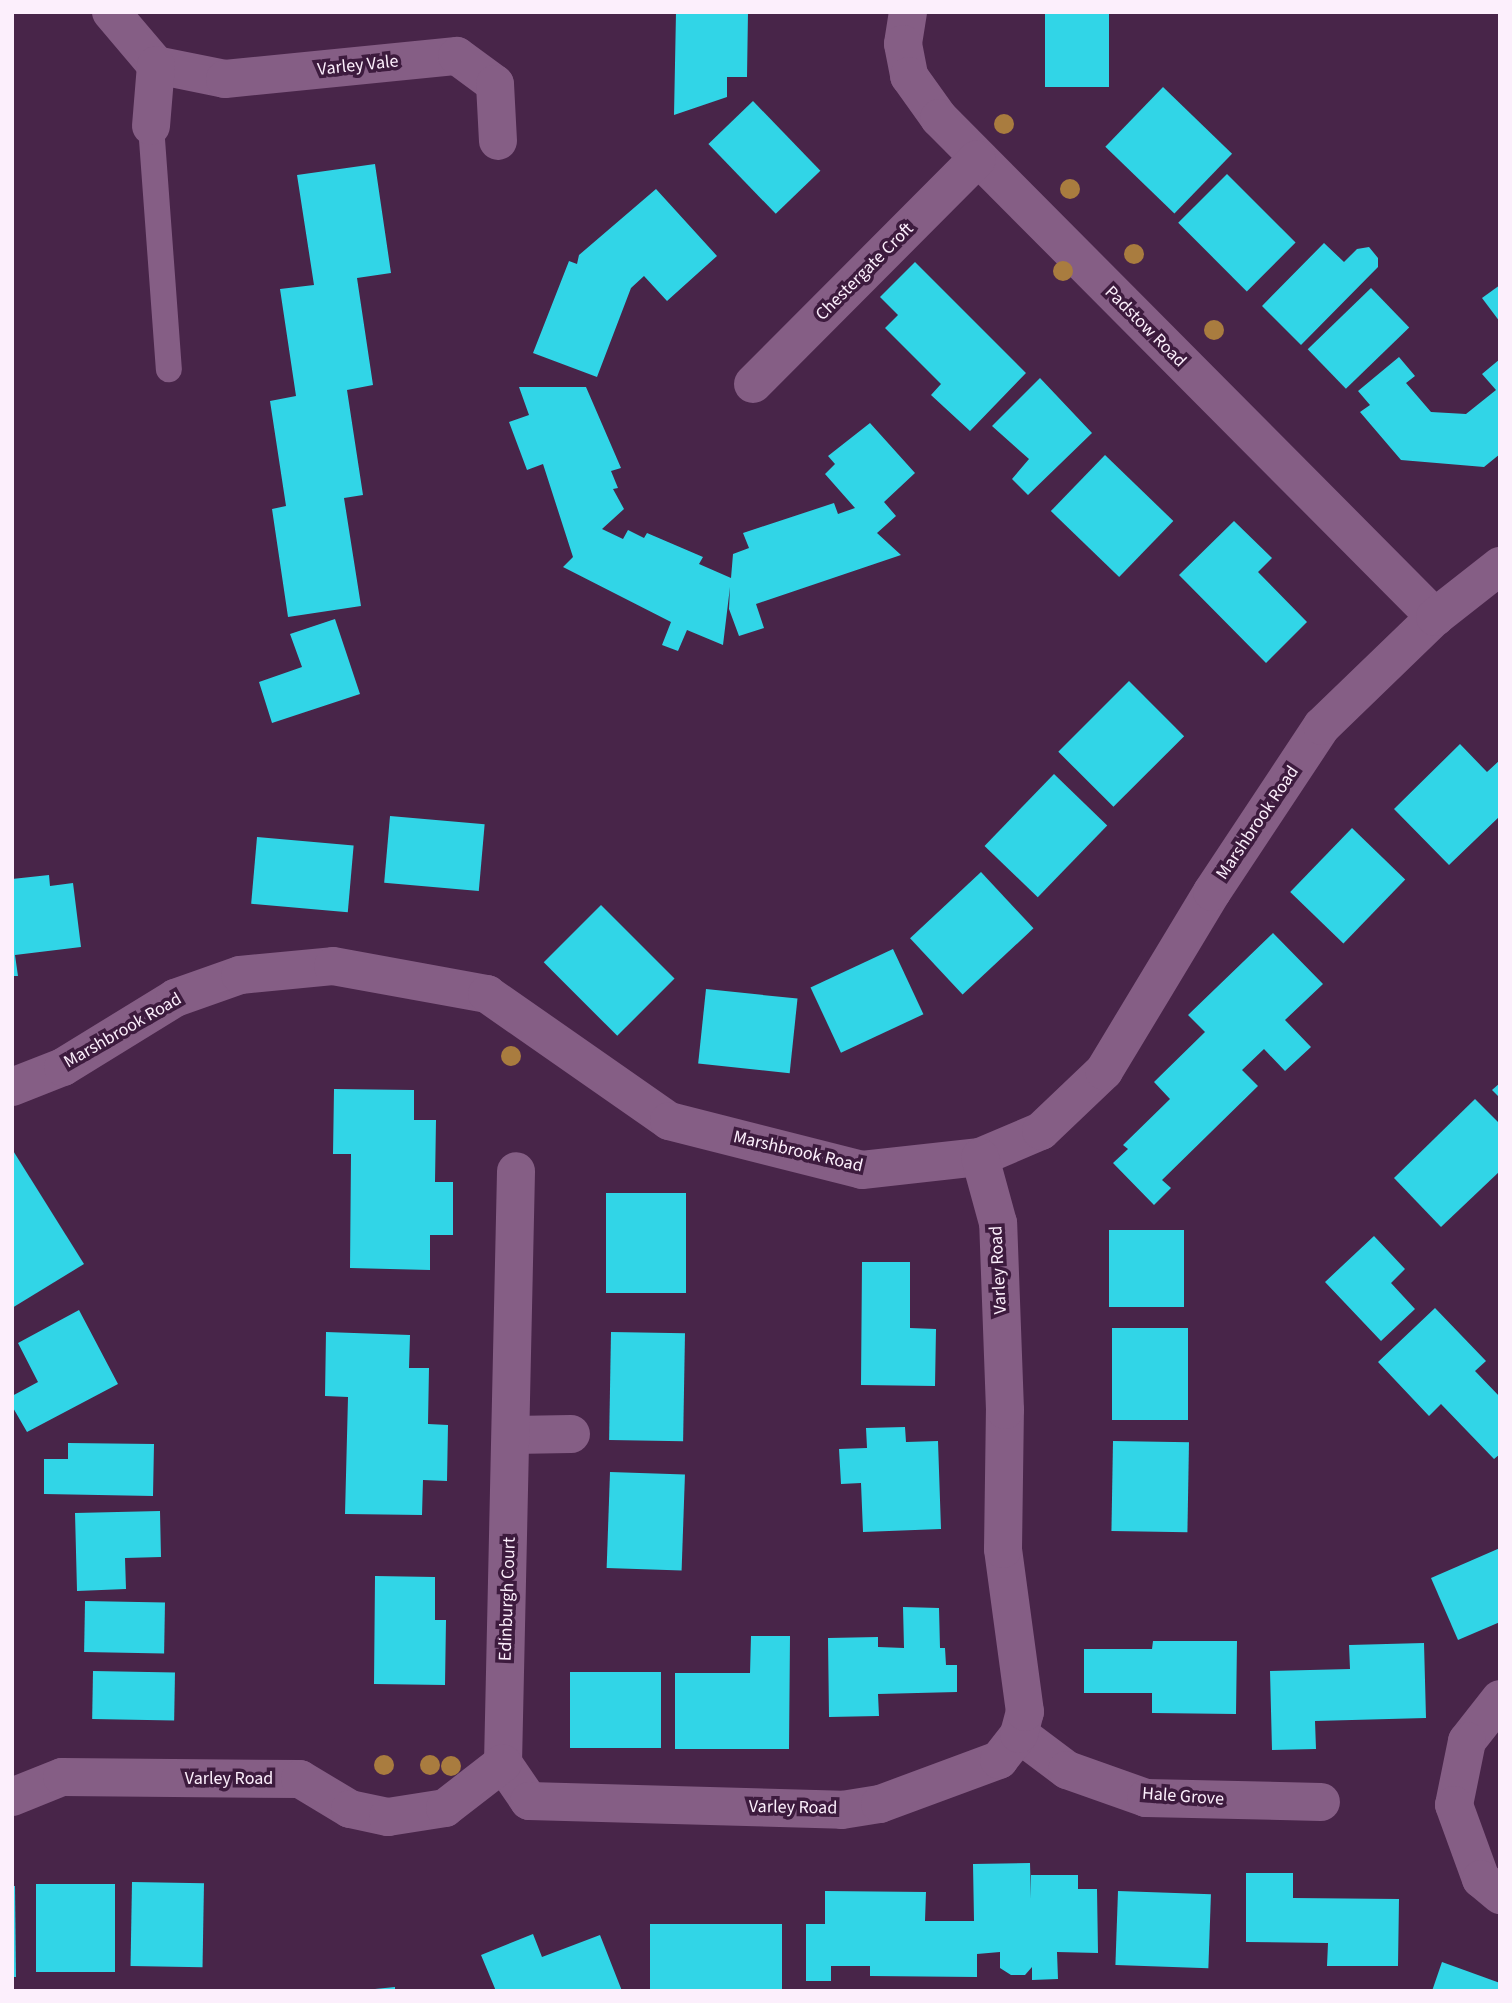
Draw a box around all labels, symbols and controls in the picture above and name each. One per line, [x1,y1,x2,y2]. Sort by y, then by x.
street label: Varley Vale [316,51,400,81]
street label: Chestergate Croft [811,218,919,326]
street label: Padstow Road [1100,282,1190,372]
street label: Marshbrook Road [1212,762,1304,884]
street label: Marshbrook Road [60,989,186,1073]
street label: Marshbrook Road [731,1127,865,1177]
street label: Varley Road [986,1225,1012,1315]
street label: Edinburgh Court [495,1537,521,1661]
street label: Varley Road [185,1768,273,1790]
street label: Hale Grove [1141,1783,1225,1811]
street label: Varley Road [749,1796,837,1820]

